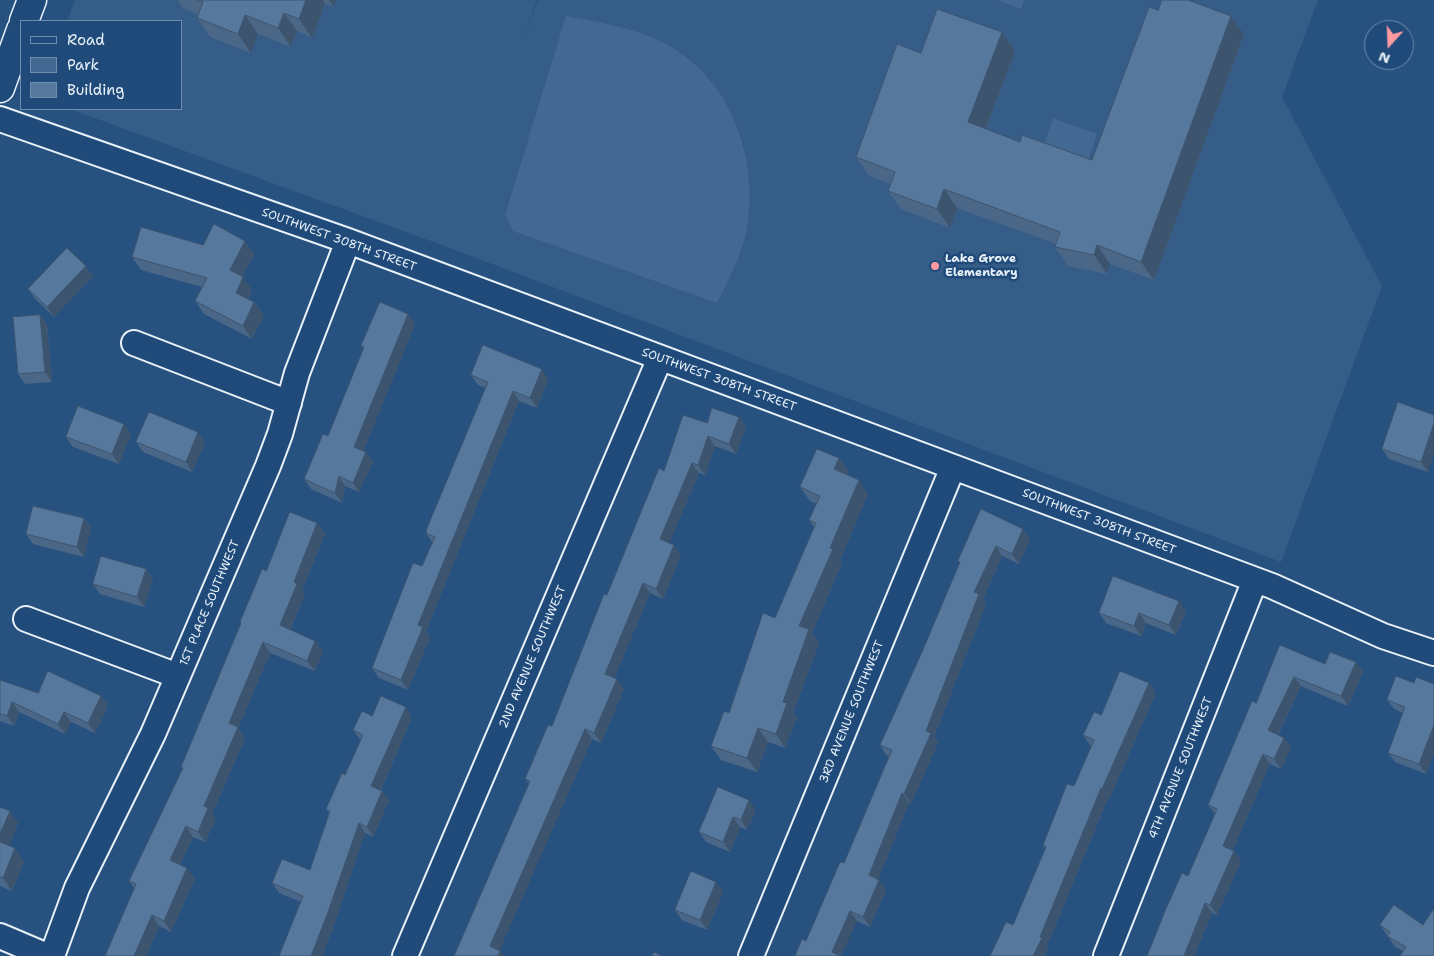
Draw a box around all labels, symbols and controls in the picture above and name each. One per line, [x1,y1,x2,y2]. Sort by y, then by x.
legend [20,20,182,110]
north arrow [1364,20,1414,70]
text: Road [67,30,105,50]
text: N [1376,48,1393,69]
text: Park [67,55,99,75]
text: Building [67,80,124,100]
street label: SOUTHWEST 308TH STREET [260,205,418,275]
place label: Lake Grove Elementary [945,252,1017,280]
marker: Lake Grove Elementary [929,260,941,272]
street label: SOUTHWEST 308TH STREET [640,345,798,415]
street label: SOUTHWEST 308TH STREET [1020,486,1178,558]
street label: 1ST PLACE SOUTHWEST [177,538,243,668]
street label: 2ND AVENUE SOUTHWEST [496,584,570,730]
street label: 3RD AVENUE SOUTHWEST [817,639,887,785]
street label: 4TH AVENUE SOUTHWEST [1146,695,1216,841]

